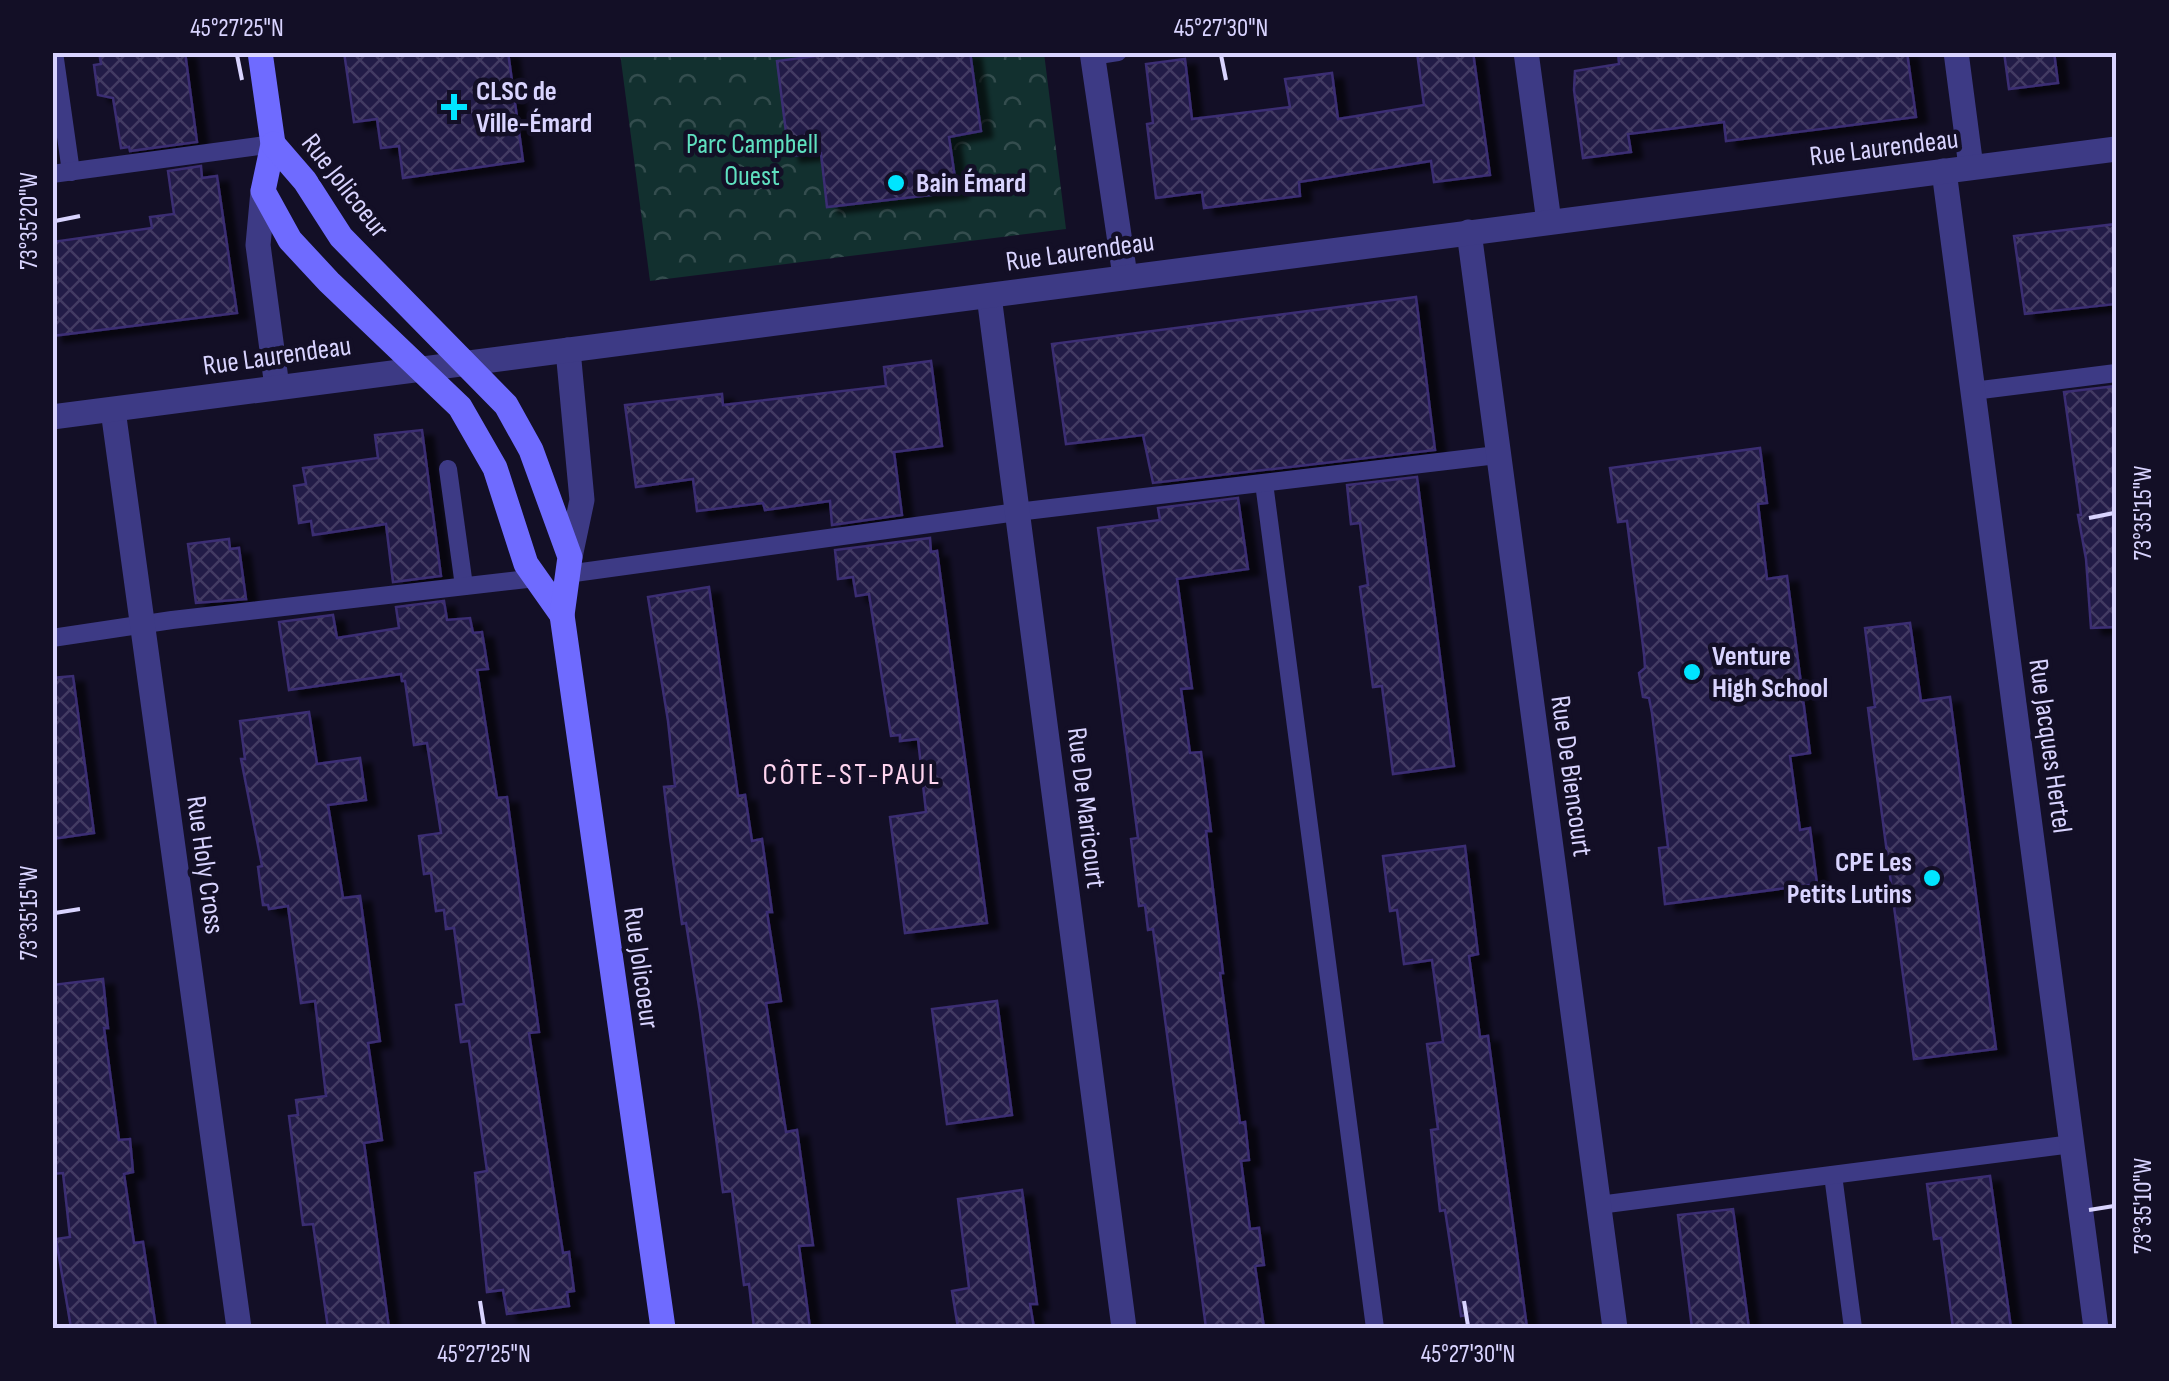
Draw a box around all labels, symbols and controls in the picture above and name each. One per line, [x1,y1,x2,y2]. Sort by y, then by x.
text: 45°27'25"N [190,13,284,44]
text: 45°27'30"N [1174,13,1268,44]
place label: CLSC de Ville-Émard [476,75,592,140]
marker: CLSC de Ville-Émard [441,94,467,120]
street label: Rue Laurendeau [1808,123,1960,173]
street label: Rue Jolicoeur [294,128,396,244]
park label: Parc Campbell Ouest [686,128,818,193]
place label: Bain Émard [916,167,1026,200]
text: 73°35'20"W [14,172,45,270]
marker: Bain Émard [885,172,907,194]
street label: Rue Laurendeau [1004,225,1156,279]
street label: Rue Laurendeau [201,329,353,383]
text: 73°35'15"W [2128,466,2159,560]
place label: Venture High School [1712,640,1828,705]
street label: Rue Jacques Hertel [2021,657,2079,835]
marker: Venture High School [1681,661,1703,683]
street label: Rue De Biencourt [1543,693,1599,859]
street label: Rue De Maricourt [1060,726,1112,890]
district label: CÔTE-ST-PAUL [763,757,941,793]
street label: Rue Holy Cross [179,794,231,936]
place label: CPE Les Petits Lutins [1787,846,1912,911]
text: 73°35'15"W [14,866,45,960]
marker: CPE Les Petits Lutins [1921,867,1943,889]
street label: Rue Jolicoeur [616,905,666,1031]
text: 73°35'10"W [2128,1158,2159,1254]
text: 45°27'25"N [437,1339,531,1370]
text: 45°27'30"N [1421,1339,1515,1370]

